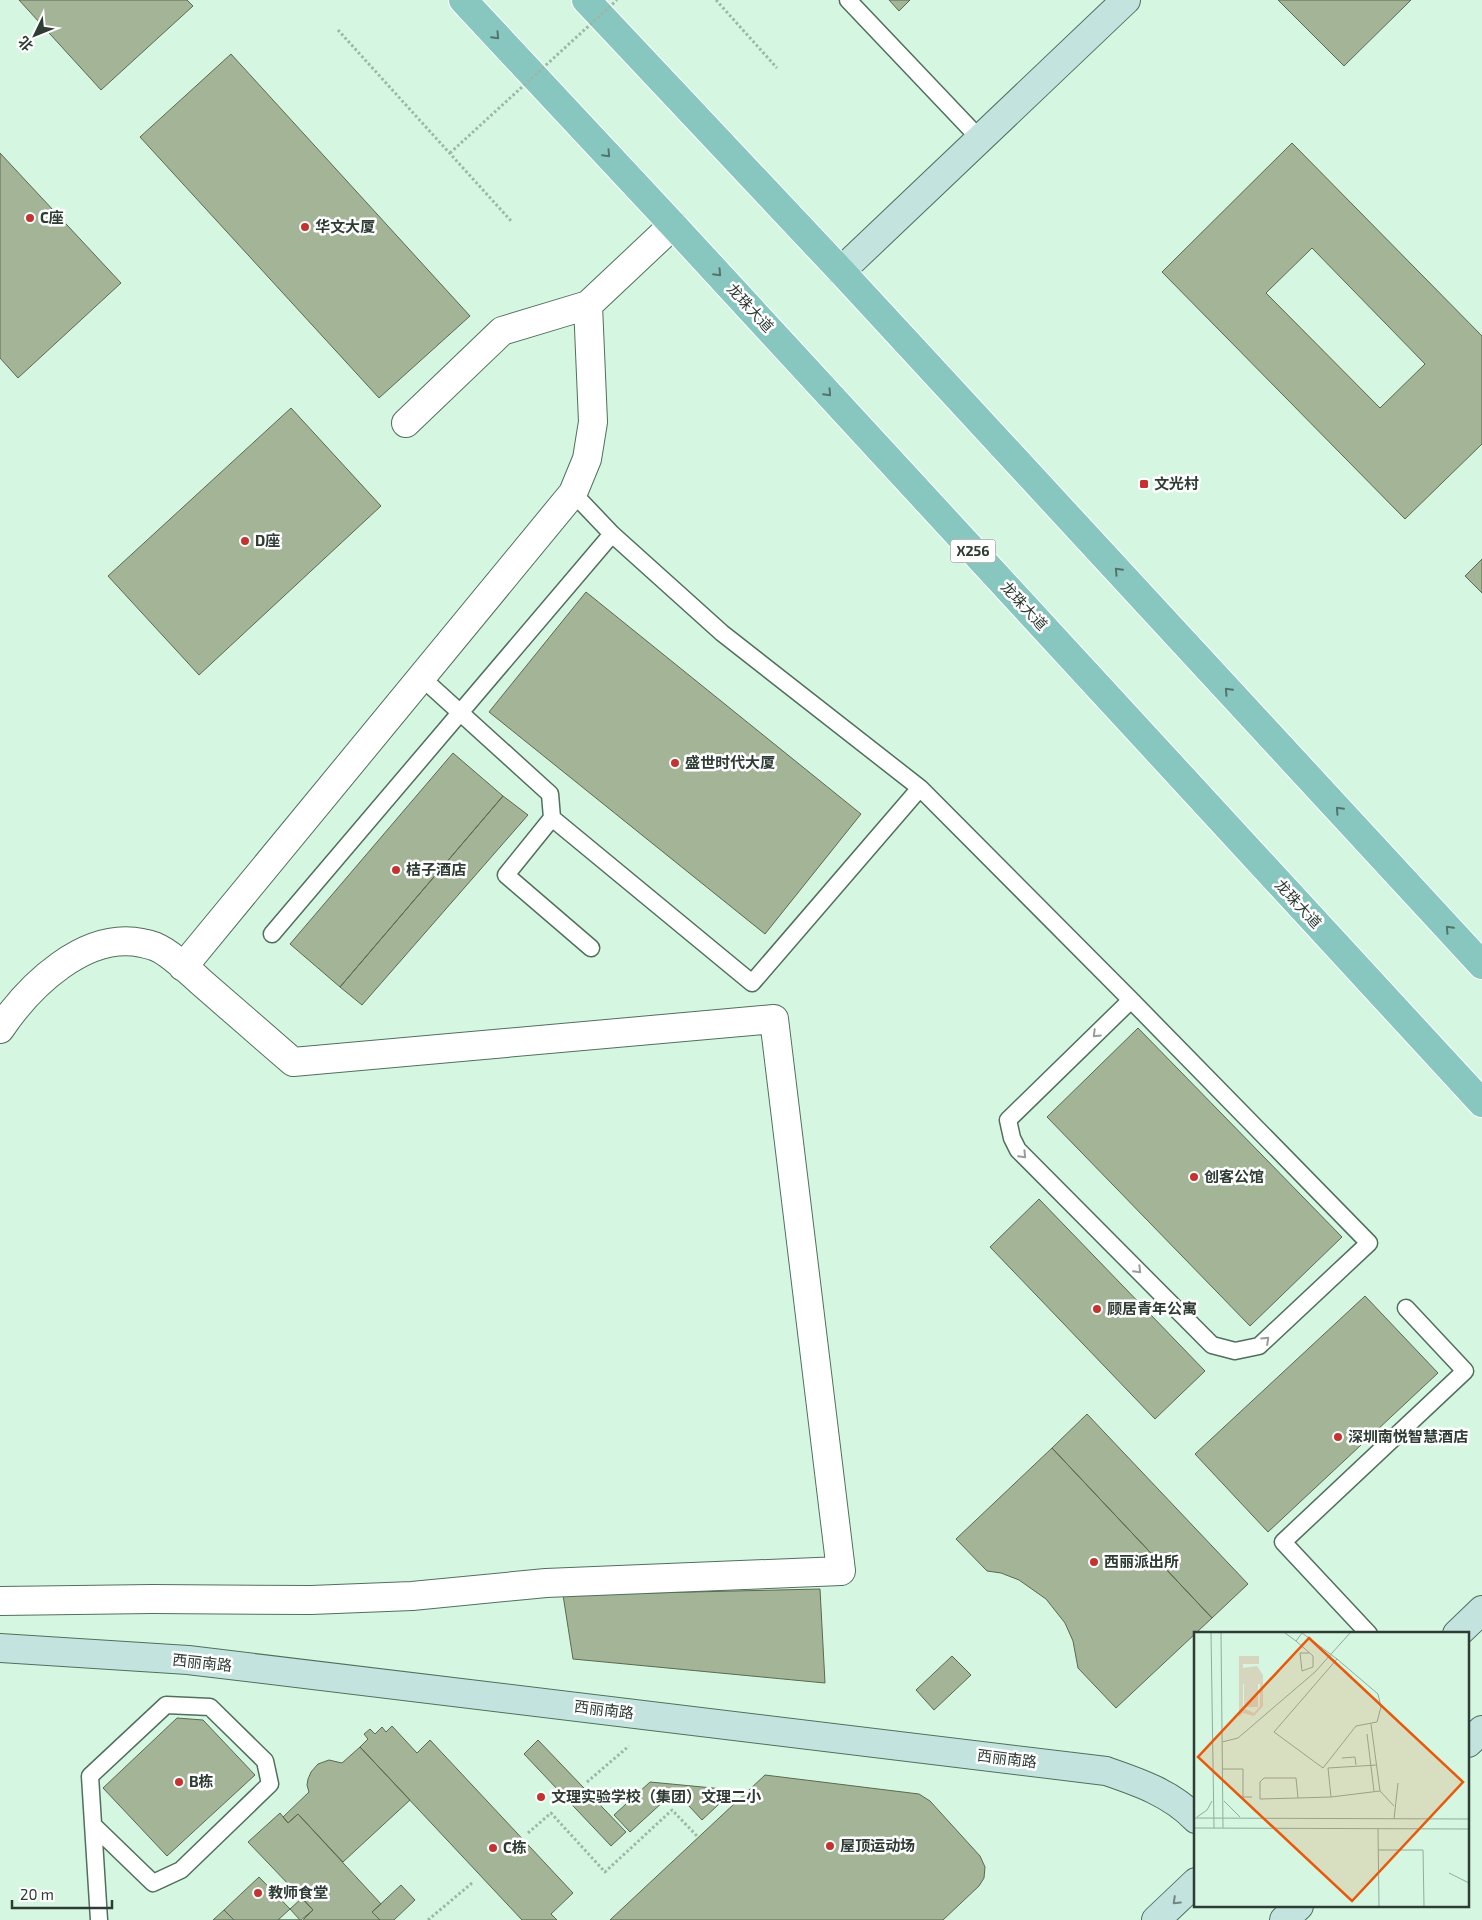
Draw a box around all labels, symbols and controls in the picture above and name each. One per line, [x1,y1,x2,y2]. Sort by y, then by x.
north arrow [10,10,60,60]
one-way arrow [490,30,499,39]
text: 北 [14,33,36,55]
one-way arrow [601,149,610,158]
place label: C座 [40,208,64,226]
marker: C座 [24,212,36,224]
place label: 华文大厦 [315,217,375,235]
marker: 华文大厦 [299,221,311,233]
one-way arrow [712,268,721,277]
street label: 龙珠大道 [724,279,778,335]
one-way arrow [822,387,831,396]
place label: 文光村 [1154,474,1199,492]
marker: 文光村 [1138,478,1150,490]
place label: D座 [255,531,280,549]
marker: D座 [239,535,251,547]
road number: X256 [950,540,996,562]
one-way arrow [1115,568,1124,577]
street label: 龙珠大道 [998,577,1052,633]
one-way arrow [1225,687,1234,696]
place label: 盛世时代大厦 [685,753,775,771]
marker: 盛世时代大厦 [669,757,681,769]
one-way arrow [1336,806,1345,815]
place label: 桔子酒店 [406,860,466,878]
marker: 桔子酒店 [390,864,402,876]
street label: 龙珠大道 [1272,875,1326,931]
one-way arrow [1446,926,1455,935]
one-way arrow [1093,1028,1102,1037]
one-way arrow [1017,1150,1026,1159]
place label: 创客公馆 [1204,1167,1264,1185]
marker: 创客公馆 [1188,1171,1200,1183]
one-way arrow [1132,1265,1141,1274]
place label: 顾居青年公寓 [1107,1299,1197,1317]
marker: 顾居青年公寓 [1091,1303,1103,1315]
one-way arrow [1260,1337,1269,1346]
place label: 深圳南悦智慧酒店 [1348,1427,1468,1445]
marker: 深圳南悦智慧酒店 [1332,1431,1344,1443]
place label: 西丽派出所 [1104,1552,1179,1570]
marker: 西丽派出所 [1088,1556,1100,1568]
inset map [1194,1632,1470,1908]
street label: 西丽南路 [171,1650,233,1674]
street label: 西丽南路 [573,1696,635,1722]
street label: 西丽南路 [976,1745,1038,1771]
place label: B栋 [189,1772,214,1790]
marker: B栋 [173,1776,185,1788]
place label: 文理实验学校（集团）文理二小 [551,1787,762,1805]
marker: 文理实验学校（集团）文理二小 [535,1791,547,1803]
place label: 屋顶运动场 [840,1836,915,1854]
place label: C栋 [503,1838,527,1856]
marker: 屋顶运动场 [824,1840,836,1852]
marker: C栋 [487,1842,499,1854]
scale bar [12,1878,112,1910]
place label: 教师食堂 [268,1883,328,1901]
text: 20 m [20,1885,54,1903]
marker: 教师食堂 [252,1887,264,1899]
one-way arrow [1173,1895,1182,1904]

